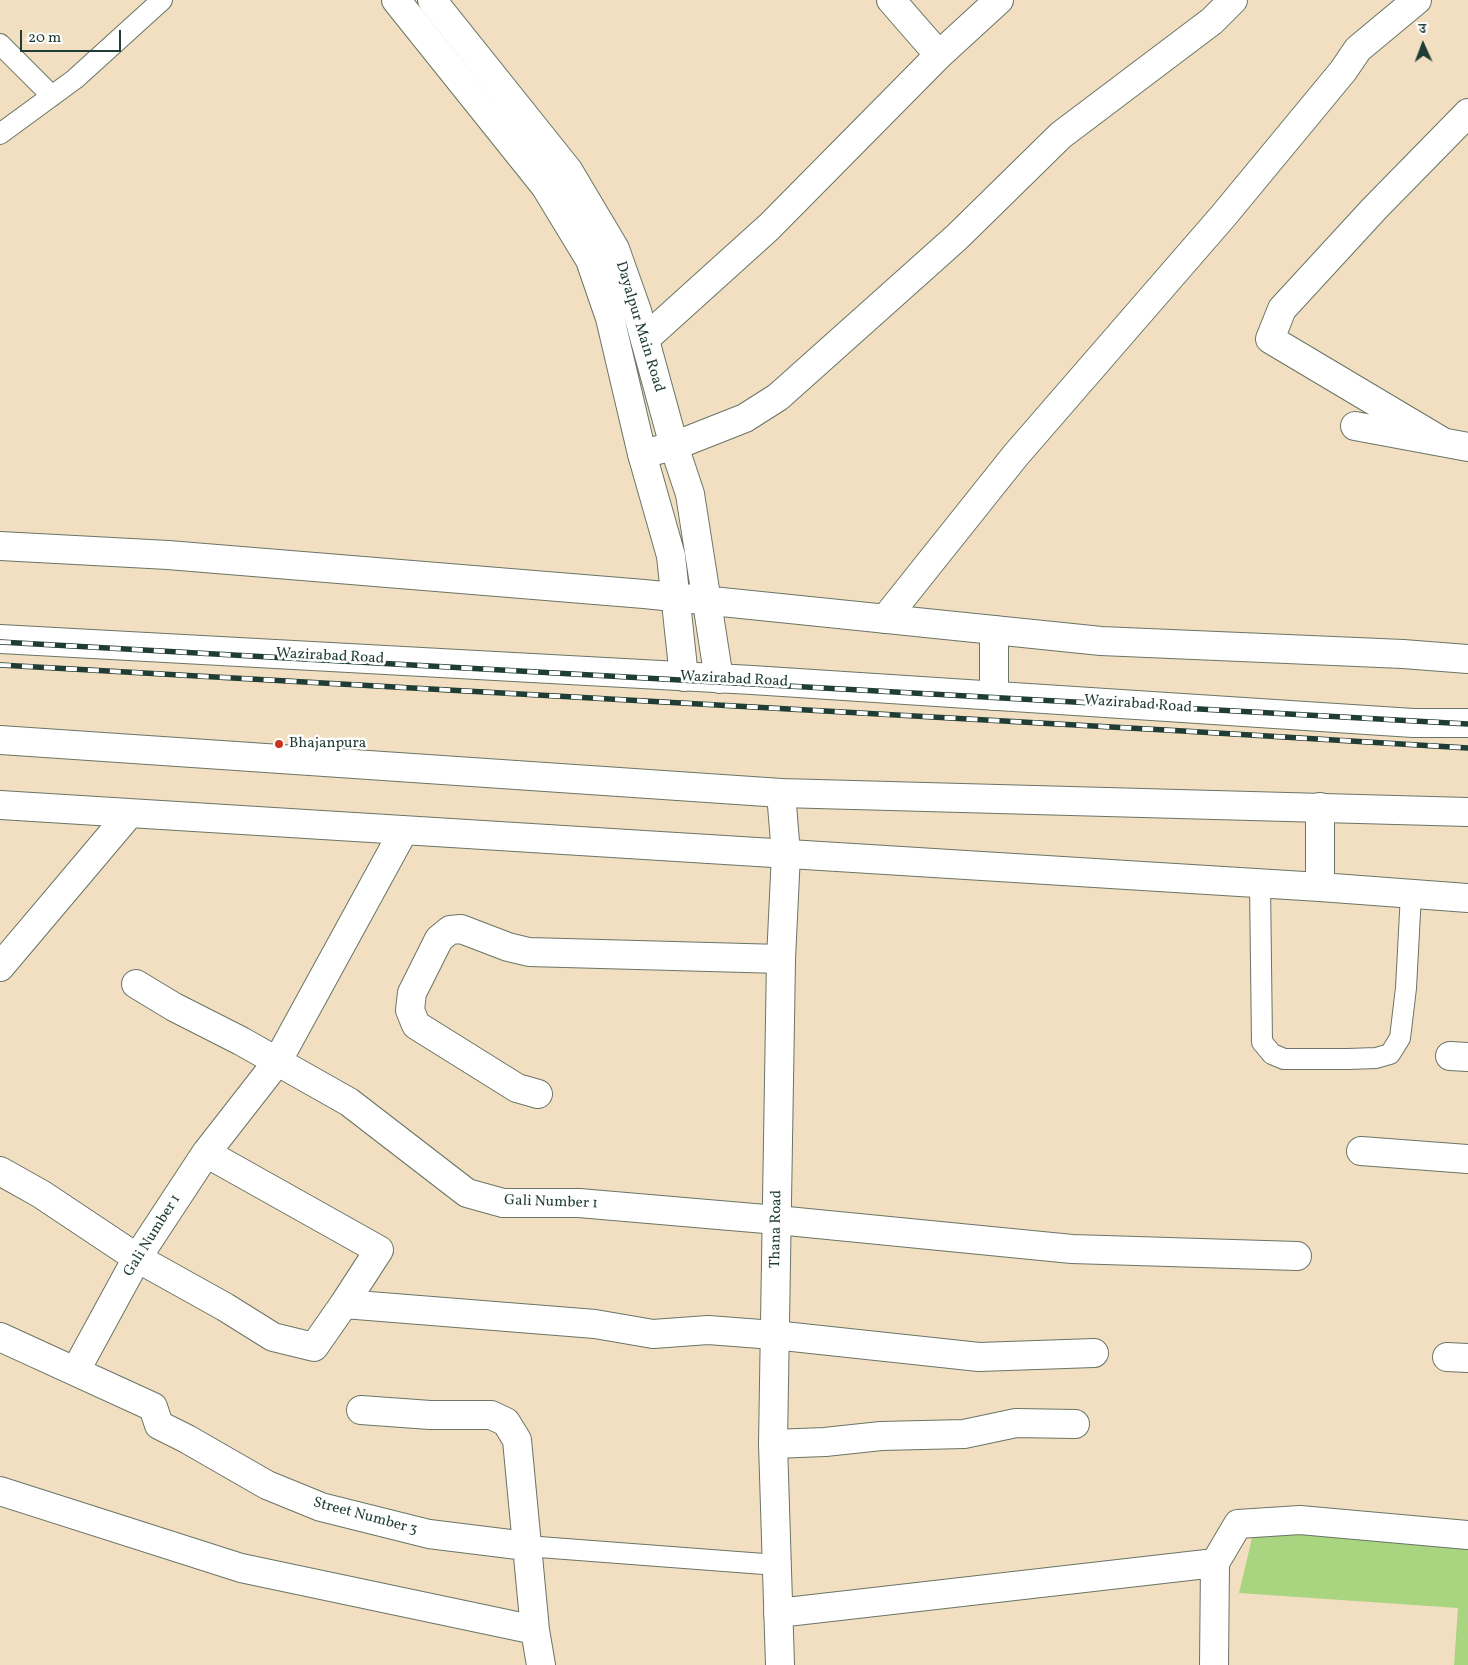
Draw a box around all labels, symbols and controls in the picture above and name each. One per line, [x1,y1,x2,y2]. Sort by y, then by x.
scale bar [22,20,124,52]
north arrow [1398,20,1448,70]
text: उ [1419,20,1426,39]
text: 20 m [28,28,61,49]
street label: Dayalpur Main Road [610,259,668,395]
street label: Wazirabad Road [275,645,385,669]
street label: Wazirabad Road [679,668,789,692]
street label: Wazirabad Road [1083,692,1193,718]
place label: Bhajanpura [289,735,366,753]
marker: Bhajanpura [273,738,285,750]
street label: Thana Road [767,1190,787,1268]
street label: Gali Number 1 [121,1191,185,1281]
street label: Gali Number 1 [504,1192,598,1214]
street label: Street Number 3 [311,1494,419,1540]

